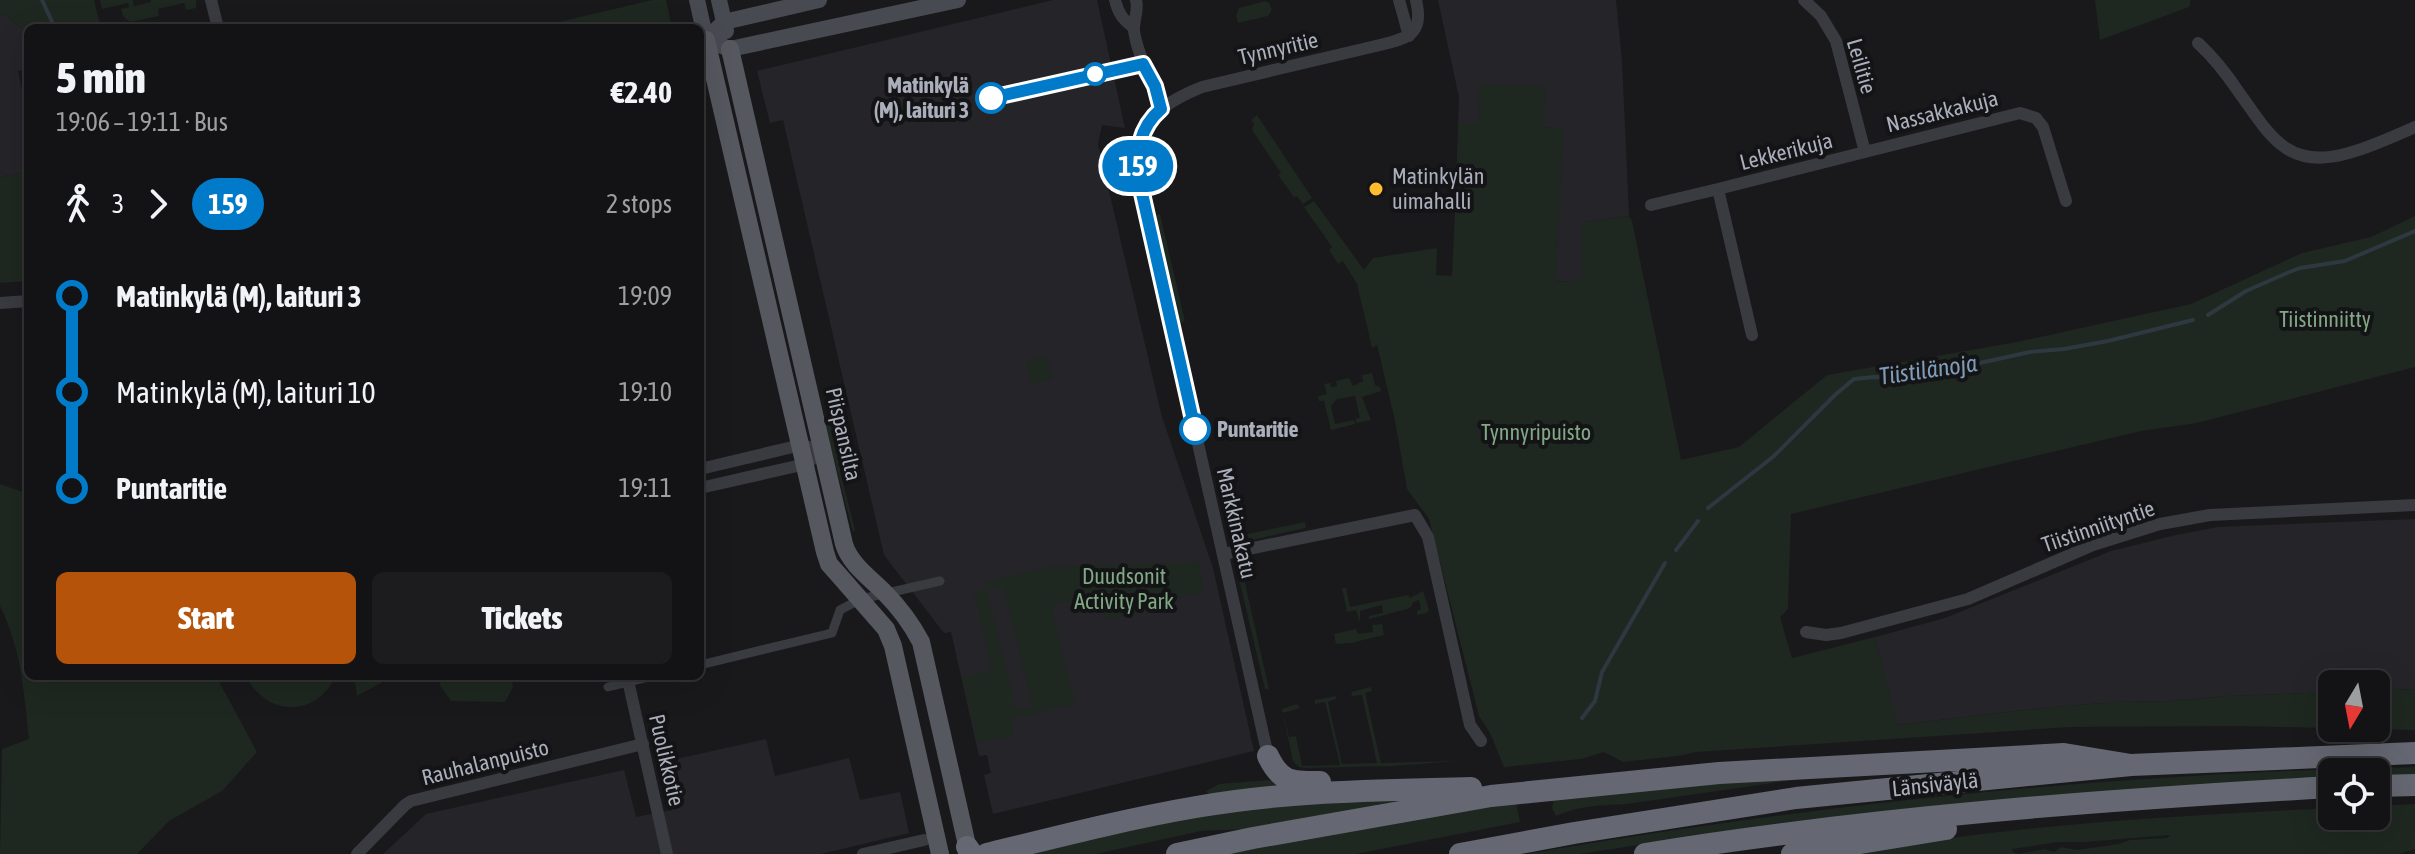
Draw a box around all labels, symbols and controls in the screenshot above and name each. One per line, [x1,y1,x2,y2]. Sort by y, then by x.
street label: Tynnyritie [1236,26,1320,70]
street label: Leilitie [1842,36,1882,96]
text: 5 min [56,52,146,102]
unlabelled marker [1084,63,1106,85]
place label: Matinkylä (M), laituri 3 [874,72,969,123]
text: €2.40 [611,75,672,109]
marker: Matinkylä (M), laituri 3 [976,83,1006,113]
street label: Nassakkakuja [1883,85,2001,137]
text: 19:06 – 19:11 · Bus [56,107,228,137]
street label: Lekkerikuja [1737,127,1835,175]
line badge: 159 [1092,140,1184,192]
text: 159 [1118,150,1158,182]
place label: Matinkylän uimahalli [1392,163,1485,214]
marker: Matinkylän uimahalli [1367,180,1385,198]
icon: walk [56,182,100,226]
icon: forward [136,182,180,226]
text: 159 [208,188,248,220]
text: 3 [112,189,124,219]
text: 2 stops [606,189,672,219]
text: Matinkylä (M), laituri 3 [116,279,362,313]
text: 19:09 [618,281,672,311]
park label: Tiistinniitty [2279,306,2371,332]
water label: Tiistilänoja [1877,349,1979,390]
text: Matinkylä (M), laituri 10 [116,375,376,409]
text: 19:10 [618,377,672,407]
street label: Piispansilta [821,385,867,483]
marker: Puntaritie [1180,414,1210,444]
place label: Puntaritie [1217,416,1299,442]
park label: Tynnyripuisto [1481,419,1591,445]
street label: Markkinakatu [1212,465,1262,581]
text: Puntaritie [116,471,227,505]
text: 19:11 [618,473,672,503]
street label: Tiistinniityntie [2038,495,2158,557]
park label: Duudsonit Activity Park [1074,563,1174,614]
button: Start [56,572,356,664]
button: Tickets [372,572,672,664]
north arrow [2318,670,2390,742]
map controls [2318,670,2390,830]
street label: Puolikkotie [644,712,690,808]
street label: Rauhalanpuisto [419,734,551,790]
button: locate [2318,758,2390,830]
street label: Länsiväylä [1891,767,1979,801]

